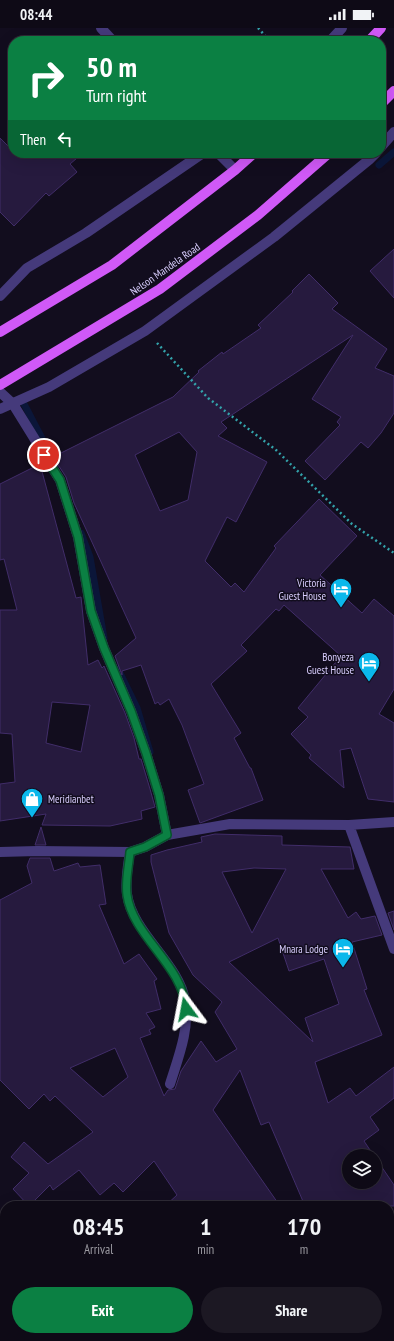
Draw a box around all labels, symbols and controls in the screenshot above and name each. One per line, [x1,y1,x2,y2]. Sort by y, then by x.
text: 08:44 [20,5,52,24]
text: 50 m [86,48,137,85]
icon: right [20,52,72,104]
text: Turn right [86,84,146,107]
icon: left [54,128,76,150]
text: Then [20,130,46,149]
street label: Nelson Mandela Road [127,240,203,298]
pin [27,438,61,472]
icon: arrive [33,444,55,466]
place label: Victoria Guest House [279,576,326,603]
hotel icon: Victoria Guest House [328,576,354,609]
place label: Bonyeza Guest House [307,650,354,677]
hotel icon: Bonyeza Guest House [356,650,382,683]
shop icon: Meridianbet [19,786,45,819]
place label: Meridianbet [48,792,94,806]
hotel icon: Mnara Lodge [330,936,356,969]
place label: Mnara Lodge [279,942,328,956]
position arrow [165,988,207,1030]
map controls [342,1149,382,1189]
button: layers [342,1149,382,1189]
text: 08:45 [73,1211,125,1242]
text: 1 [200,1211,211,1242]
text: 170 [287,1211,321,1242]
text: Arrival [84,1241,113,1258]
text: min [197,1241,214,1258]
text: m [300,1241,308,1258]
button: Exit [12,1287,193,1333]
button: Share [201,1287,382,1333]

